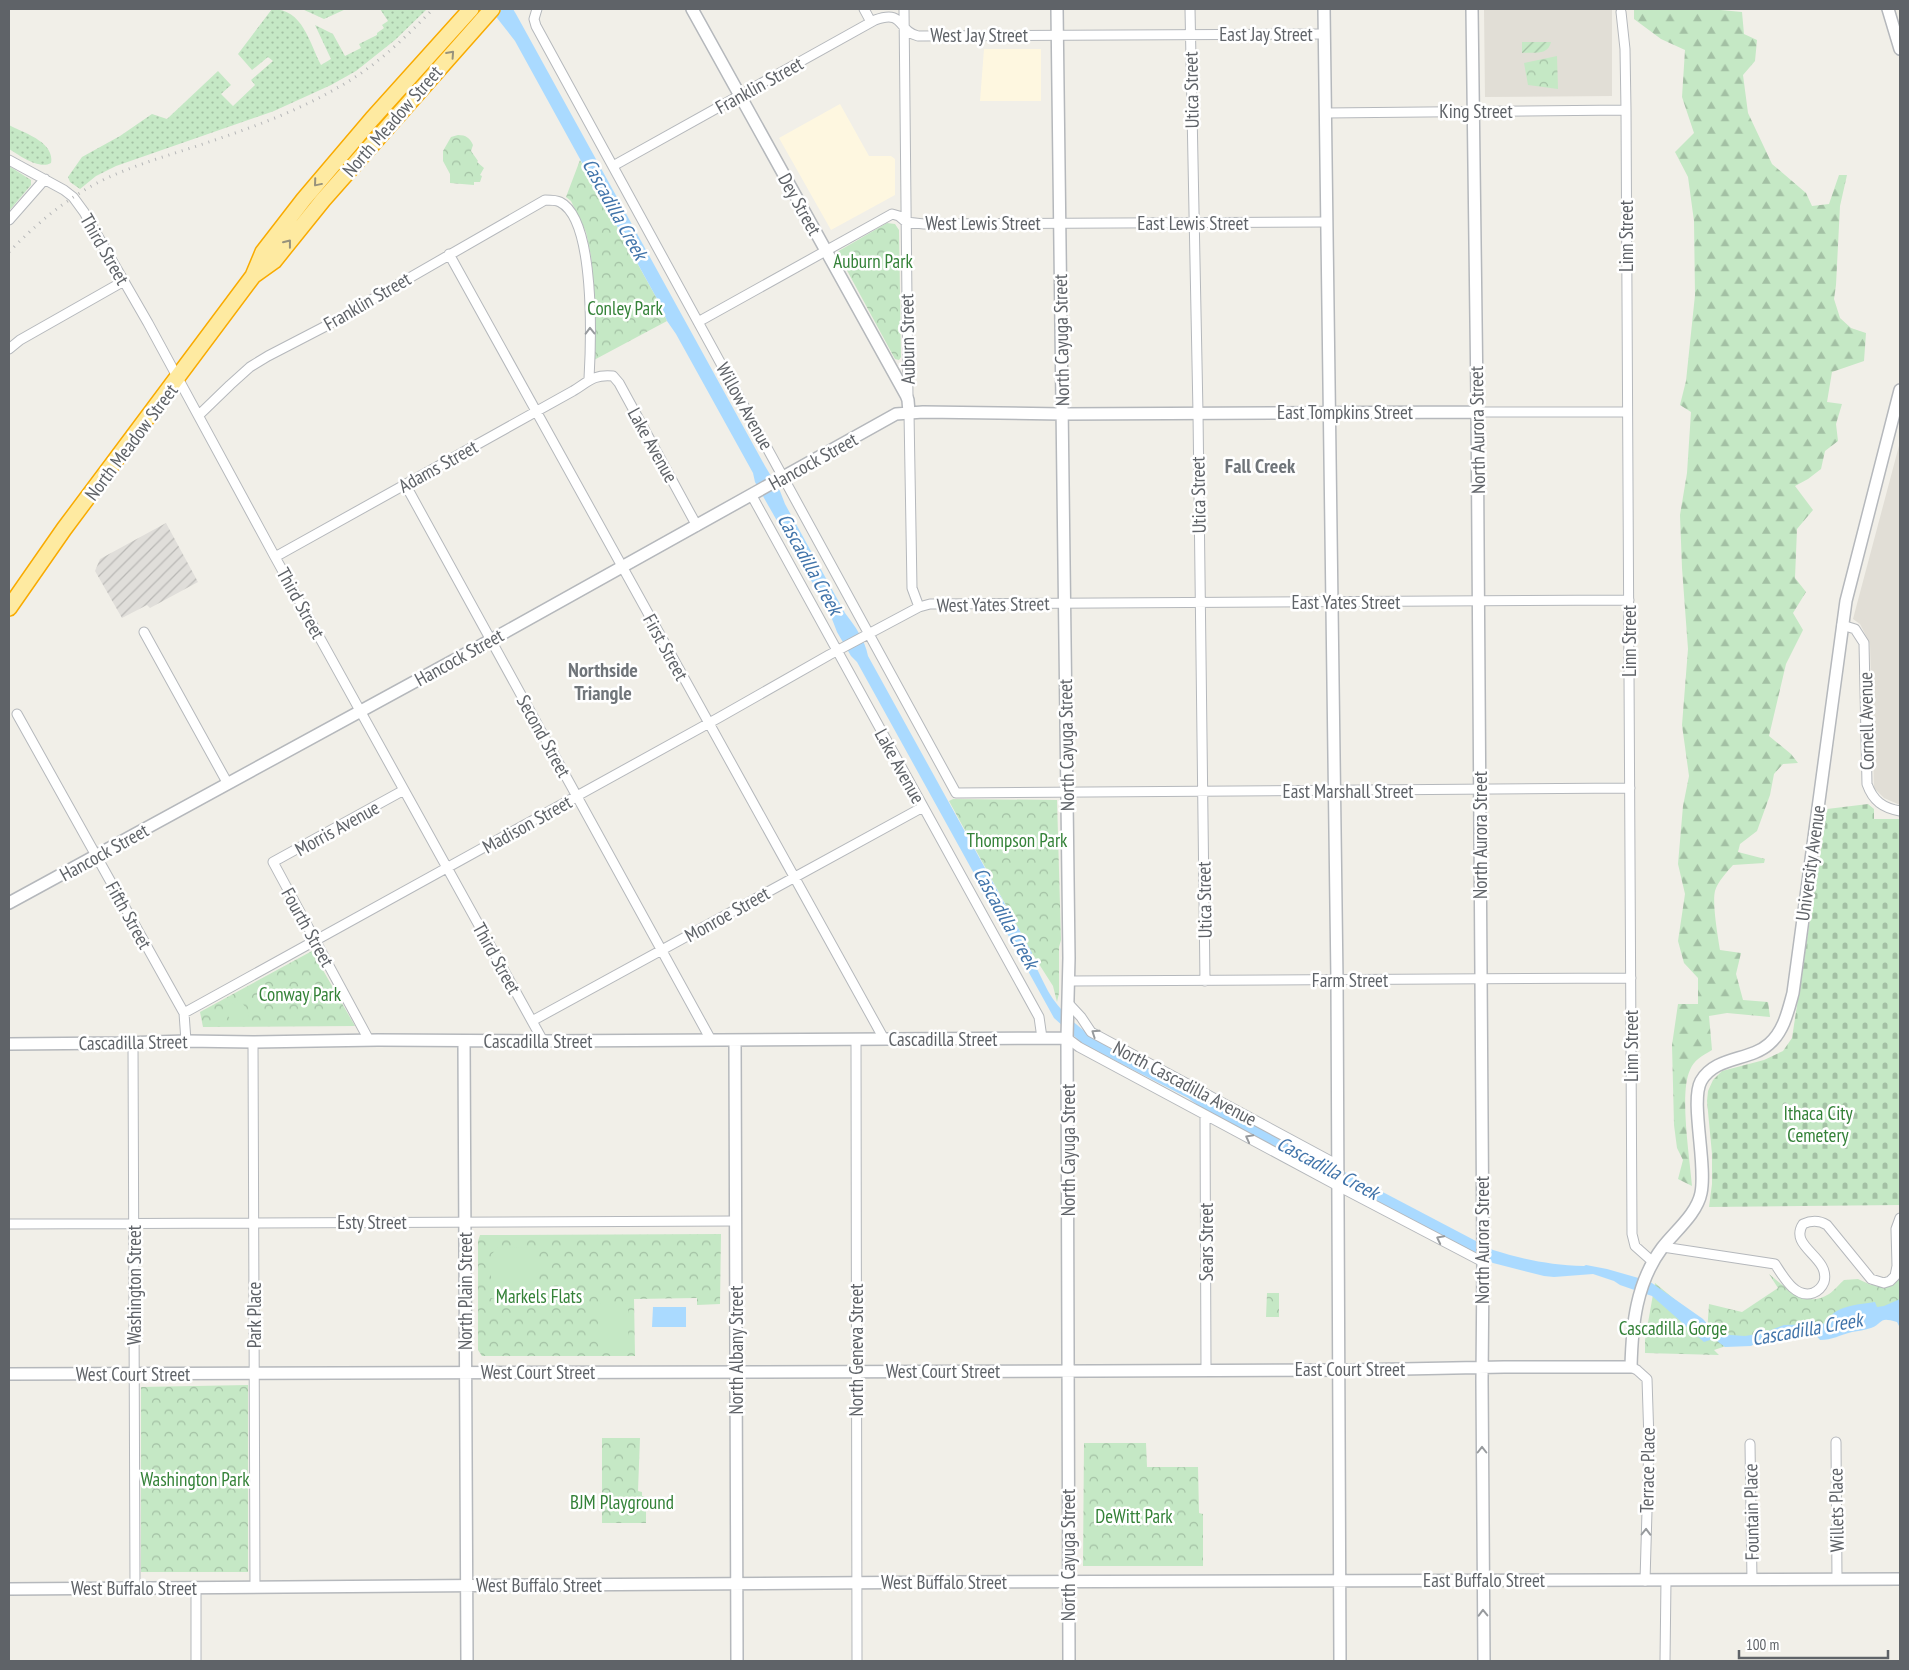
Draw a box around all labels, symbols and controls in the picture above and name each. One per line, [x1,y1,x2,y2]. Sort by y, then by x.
street label: East Jay Street [1219,22,1314,46]
street label: West Jay Street [930,23,1029,47]
one-way arrow [446,50,455,59]
street label: Franklin Street [711,51,808,119]
street label: Utica Street [1178,51,1204,129]
street label: North Meadow Street [337,60,447,182]
street label: King Street [1439,99,1513,123]
water label: Cascadilla Creek [577,154,655,266]
street label: Dey Street [773,169,827,240]
one-way arrow [315,177,323,186]
street label: Linn Street [1614,199,1638,272]
street label: Third Street [75,209,135,289]
street label: West Lewis Street [925,211,1042,235]
street label: East Lewis Street [1137,211,1249,235]
one-way arrow [283,240,291,249]
park label: Auburn Park [833,249,913,273]
street label: Franklin Street [319,266,416,336]
street label: North Cayuga Street [1048,273,1074,406]
street label: Auburn Street [894,293,920,385]
park label: Conley Park [587,296,663,320]
one-way arrow [585,326,595,334]
street label: Willow Avenue [711,358,779,454]
street label: North Aurora Street [1464,365,1490,494]
street label: North Meadow Street [79,378,183,505]
street label: East Tompkins Street [1277,400,1414,424]
street label: Lake Avenue [623,403,683,487]
street label: Hancock Street [764,426,862,495]
street label: Adams Street [394,434,483,498]
district label: Fall Creek [1225,453,1296,479]
street label: Utica Street [1185,456,1211,534]
water label: Cascadilla Creek [772,509,850,621]
street label: Third Street [272,563,331,643]
street label: East Yates Street [1292,590,1401,614]
street label: West Yates Street [936,591,1050,617]
street label: Linn Street [1617,604,1641,677]
street label: First Street [638,610,694,685]
street label: Hancock Street [410,622,508,691]
district label: Northside Triangle [568,657,638,706]
street label: Cornell Avenue [1853,672,1879,770]
street label: North Cayuga Street [1053,678,1079,811]
street label: Second Street [512,691,577,782]
street label: Lake Avenue [870,724,930,808]
street label: North Aurora Street [1468,770,1492,899]
street label: East Marshall Street [1283,779,1414,803]
street label: Madison Street [478,789,577,858]
street label: Morris Avenue [291,795,384,861]
street label: University Avenue [1790,803,1830,922]
street label: Hancock Street [55,817,153,886]
park label: Thompson Park [967,828,1068,852]
street label: Utica Street [1191,861,1217,939]
water label: Cascadilla Creek [968,863,1046,975]
street label: Fifth Street [101,877,158,954]
street label: Monroe Street [680,881,774,947]
street label: Fourth Street [276,883,340,972]
street label: Third Street [468,918,527,998]
street label: Farm Street [1312,968,1389,992]
park label: Conway Park [259,982,342,1006]
street label: Linn Street [1619,1009,1643,1082]
street label: Cascadilla Street [888,1027,998,1051]
street label: Cascadilla Street [78,1029,188,1055]
street label: Cascadilla Street [483,1029,593,1053]
one-way arrow [1091,1030,1101,1039]
street label: North Cascadilla Avenue [1109,1035,1261,1131]
street label: North Cayuga Street [1056,1083,1080,1216]
park label: Ithaca City Cemetery [1783,1101,1853,1147]
water label: Cascadilla Creek [1273,1130,1385,1207]
one-way arrow [1245,1134,1254,1144]
street label: North Aurora Street [1470,1175,1494,1304]
street label: Sears Street [1194,1202,1218,1281]
street label: Esty Street [337,1210,408,1234]
street label: Washington Street [122,1224,146,1345]
street label: North Plain Street [453,1231,477,1350]
one-way arrow [1436,1235,1445,1245]
street label: Park Place [242,1282,266,1348]
street label: North Geneva Street [844,1283,868,1417]
park label: Markels Flats [496,1284,582,1308]
street label: North Albany Street [724,1285,748,1414]
water label: Cascadilla Creek [1750,1306,1867,1352]
park label: Cascadilla Gorge [1619,1316,1727,1340]
street label: East Court Street [1295,1357,1406,1381]
street label: West Court Street [886,1359,1001,1383]
street label: West Court Street [481,1360,596,1384]
street label: West Court Street [76,1362,191,1386]
street label: Terrace Place [1634,1427,1660,1513]
one-way arrow [1477,1446,1487,1454]
street label: Fountain Place [1738,1463,1764,1561]
park label: Washington Park [140,1467,250,1491]
street label: Willets Place [1823,1468,1849,1552]
street label: North Cayuga Street [1056,1488,1080,1621]
park label: BJM Playground [570,1490,674,1514]
park label: DeWitt Park [1095,1504,1173,1528]
one-way arrow [1641,1528,1651,1536]
street label: East Buffalo Street [1423,1568,1546,1592]
street label: West Buffalo Street [881,1570,1008,1594]
street label: West Buffalo Street [476,1573,603,1597]
street label: West Buffalo Street [71,1576,198,1600]
one-way arrow [1478,1608,1488,1616]
scale bar [1739,1628,1888,1660]
text: 100 m [1746,1635,1779,1654]

